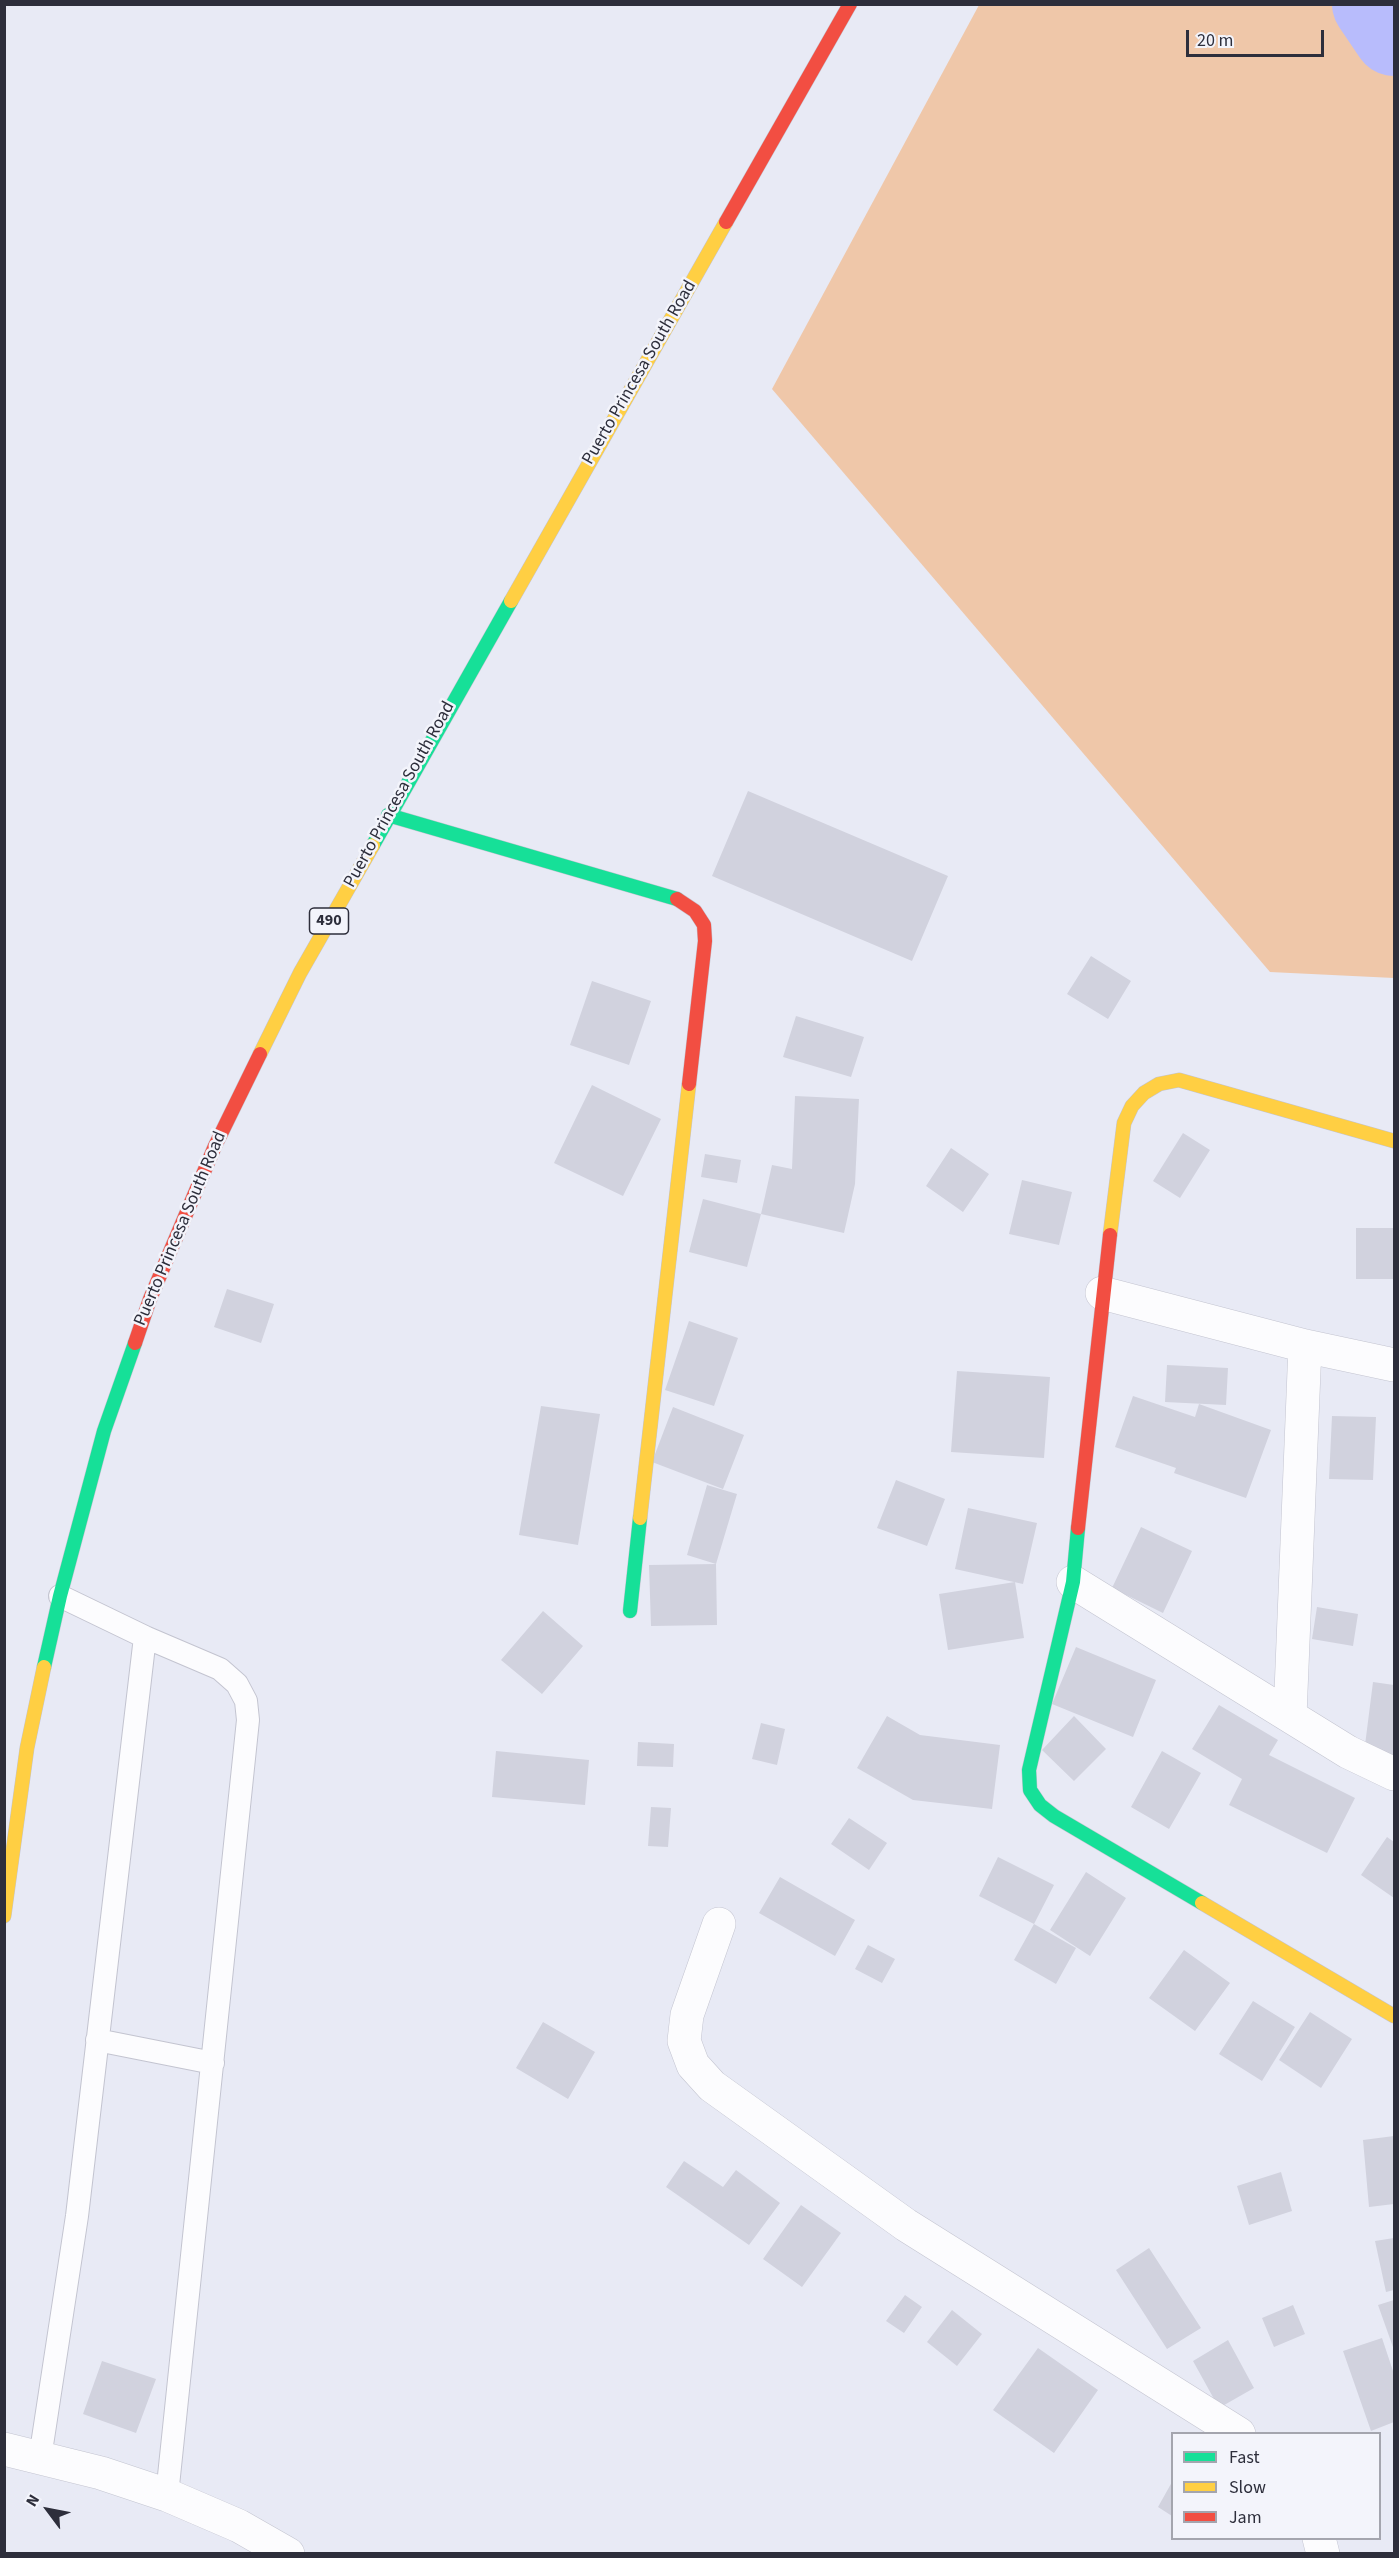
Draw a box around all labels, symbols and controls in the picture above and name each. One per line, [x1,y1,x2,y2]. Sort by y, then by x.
scale bar [1189,18,1327,56]
text: 20 m [1197,28,1233,53]
street label: Puerto Princesa South Road [578,277,702,469]
street label: Puerto Princesa South Road [340,698,460,892]
road number: 490 [310,908,348,934]
street label: Puerto Princesa South Road [130,1128,232,1330]
legend [1171,2432,1381,2540]
text: Fast [1229,2445,1260,2470]
text: Slow [1229,2475,1266,2500]
north arrow [18,2480,78,2540]
text: N [21,2490,45,2511]
text: Jam [1229,2505,1262,2530]

